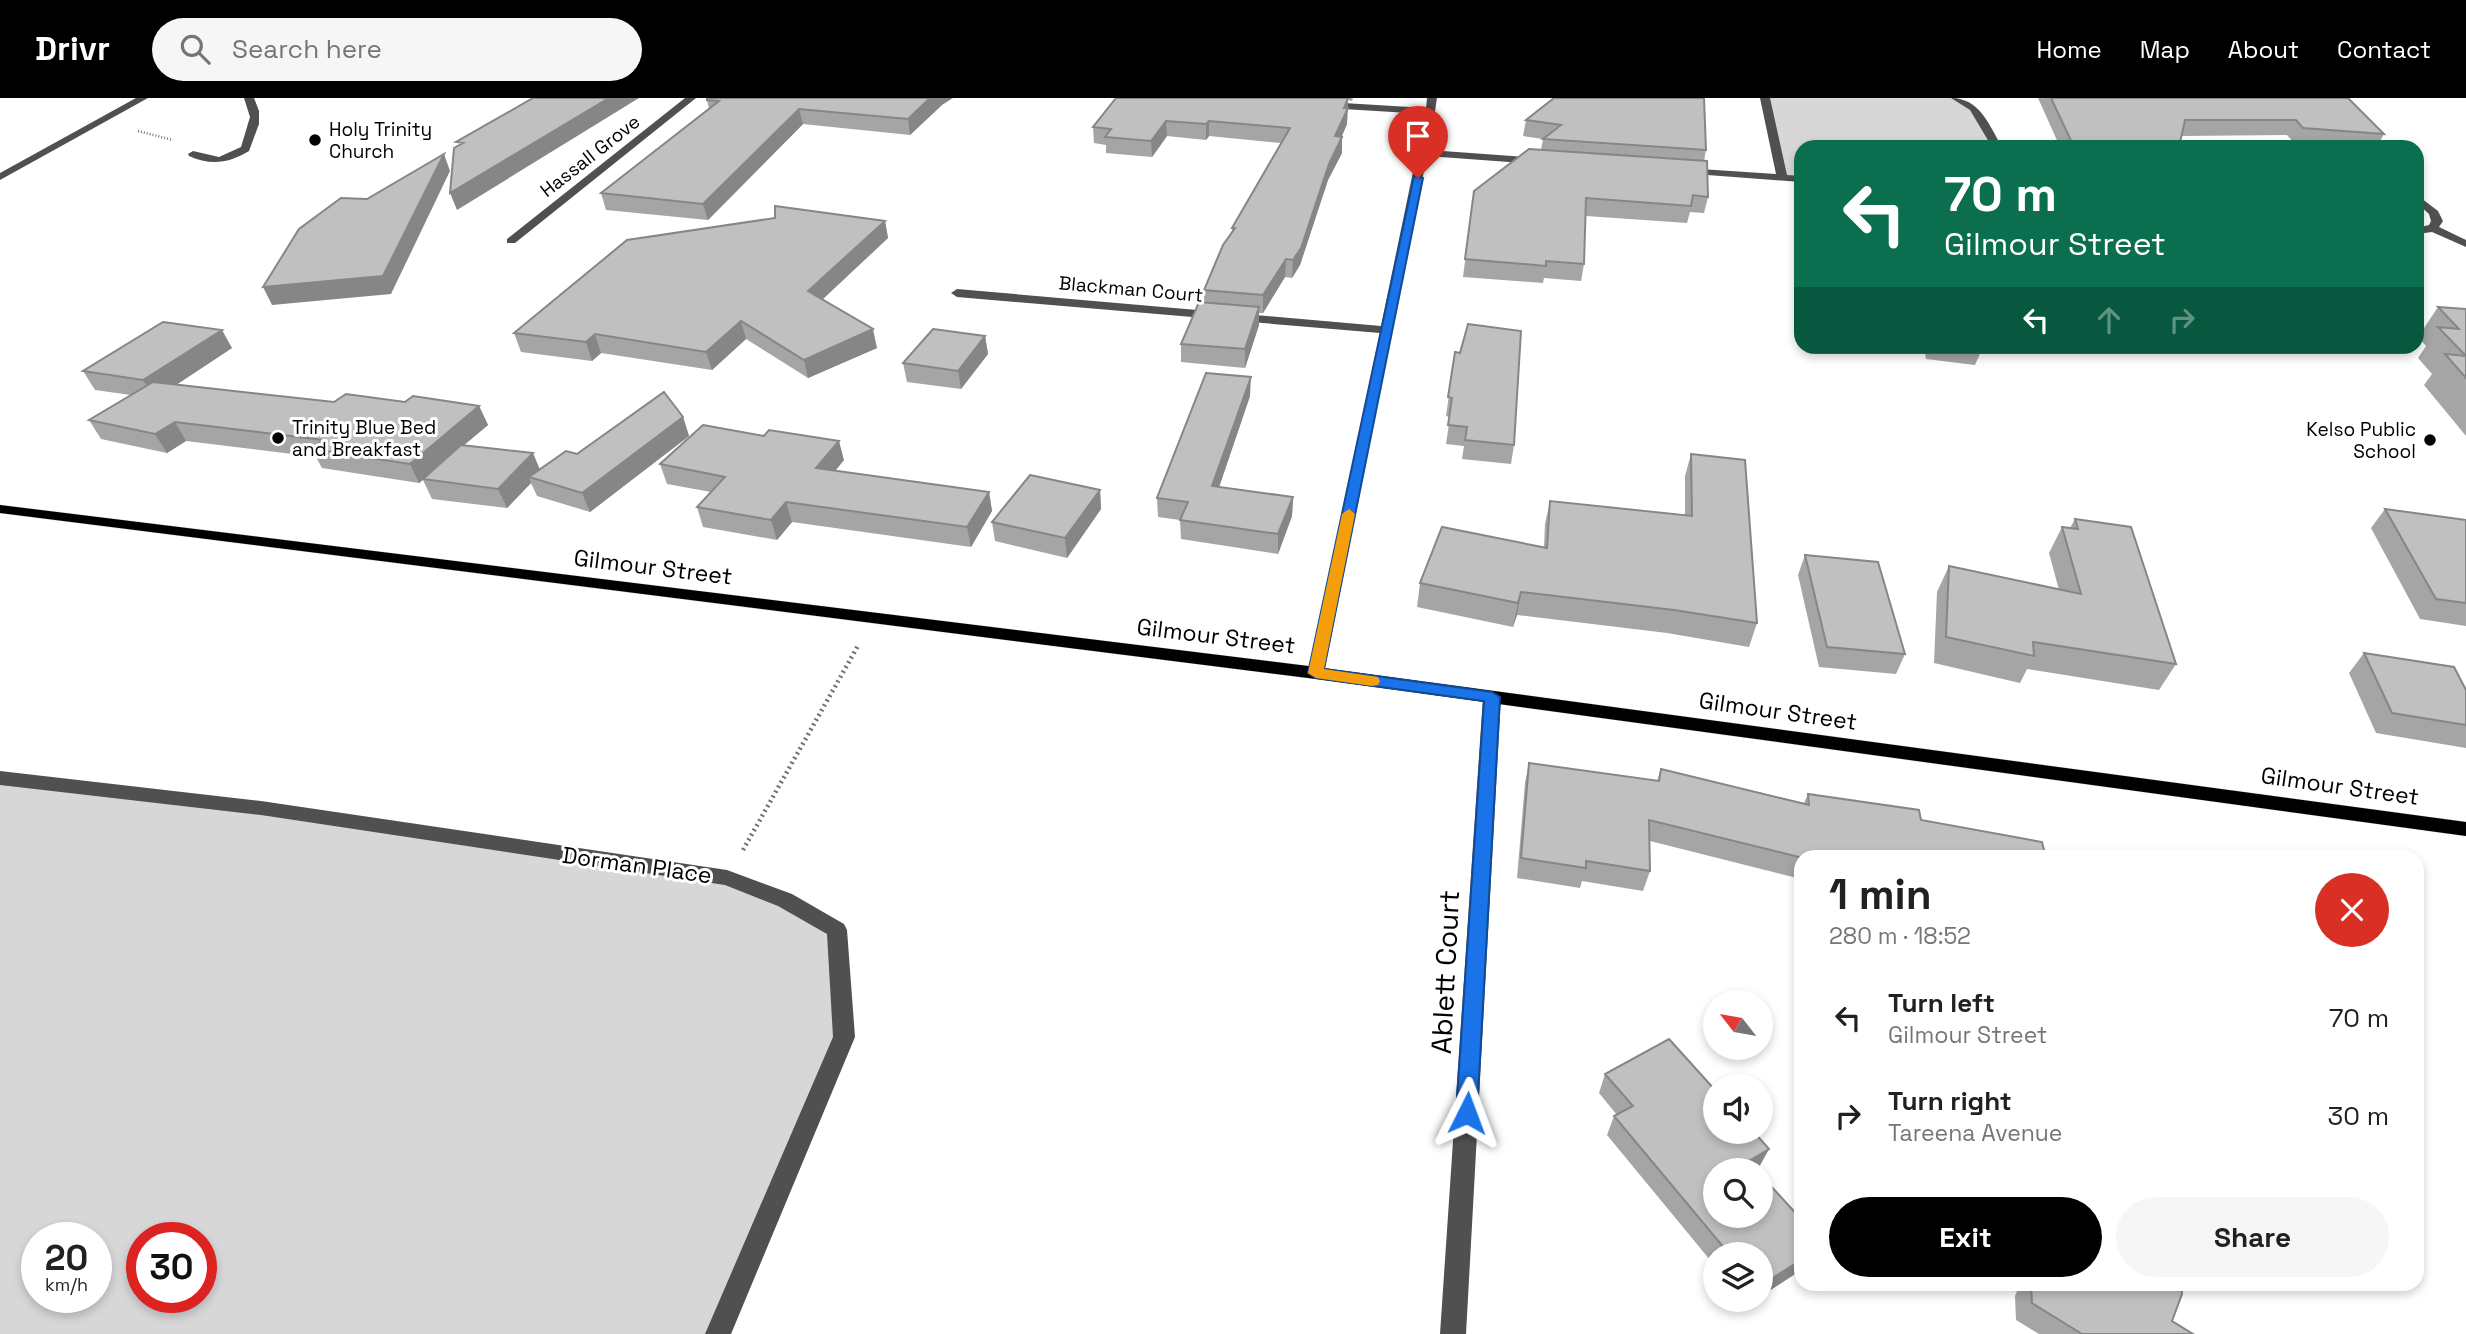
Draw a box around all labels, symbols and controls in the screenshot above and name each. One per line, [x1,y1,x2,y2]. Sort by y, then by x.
search box [152,18,642,81]
text: Drivr [35,28,110,70]
icon: search [176,30,214,68]
text: Search here [232,32,382,66]
text: Home [2036,34,2102,65]
text: Map [2140,34,2190,65]
text: About [2228,34,2299,65]
text: Contact [2337,34,2431,65]
pin [1388,106,1448,178]
street label: Hassall Grove [535,109,645,203]
place label: Holy Trinity Church [329,117,432,164]
icon: arrive [1399,117,1437,155]
marker: Holy Trinity Church [307,132,323,148]
text: 70 m [1944,163,2057,225]
icon: left [1829,168,1920,259]
text: Gilmour Street [1944,224,2166,264]
street label: Blackman Court [1058,270,1204,308]
icon: left [2017,301,2055,339]
icon: ahead [2090,301,2128,339]
icon: right [2163,301,2201,339]
place label: Trinity Blue Bed and Breakfast [292,415,436,462]
place label: Kelso Public School [2306,417,2416,464]
marker: Trinity Blue Bed and Breakfast [270,430,286,446]
marker: Kelso Public School [2422,432,2438,448]
street label: Gilmour Street [572,542,734,592]
street label: Gilmour Street [1135,611,1297,661]
street label: Gilmour Street [1697,685,1859,737]
street label: Gilmour Street [2259,760,2421,812]
street label: Dorman Place [560,840,714,890]
text: 1 min [1829,868,1932,921]
button: close [2315,873,2389,947]
street label: Ablett Court [1423,889,1467,1055]
text: 280 m · 18:52 [1829,921,1971,951]
text: Turn left [1888,986,1995,1020]
north arrow [1703,990,1773,1060]
map controls [1703,990,1773,1312]
icon: left [1829,999,1867,1037]
text: 70 m [2329,1001,2389,1035]
text: Gilmour Street [1888,1020,2047,1050]
button: sound [1703,1074,1773,1144]
position arrow [1430,1076,1504,1150]
text: Turn right [1888,1084,2012,1118]
icon: right [1829,1097,1867,1135]
text: 30 m [2328,1099,2389,1133]
text: Tareena Avenue [1888,1118,2062,1148]
button: search [1703,1158,1773,1228]
button: Exit [1829,1197,2102,1277]
button: Share [2116,1197,2389,1277]
speed limit sign: 30 [126,1222,217,1313]
text: 20 [45,1236,88,1280]
button: layers [1703,1242,1773,1312]
text: km/h [45,1273,88,1296]

